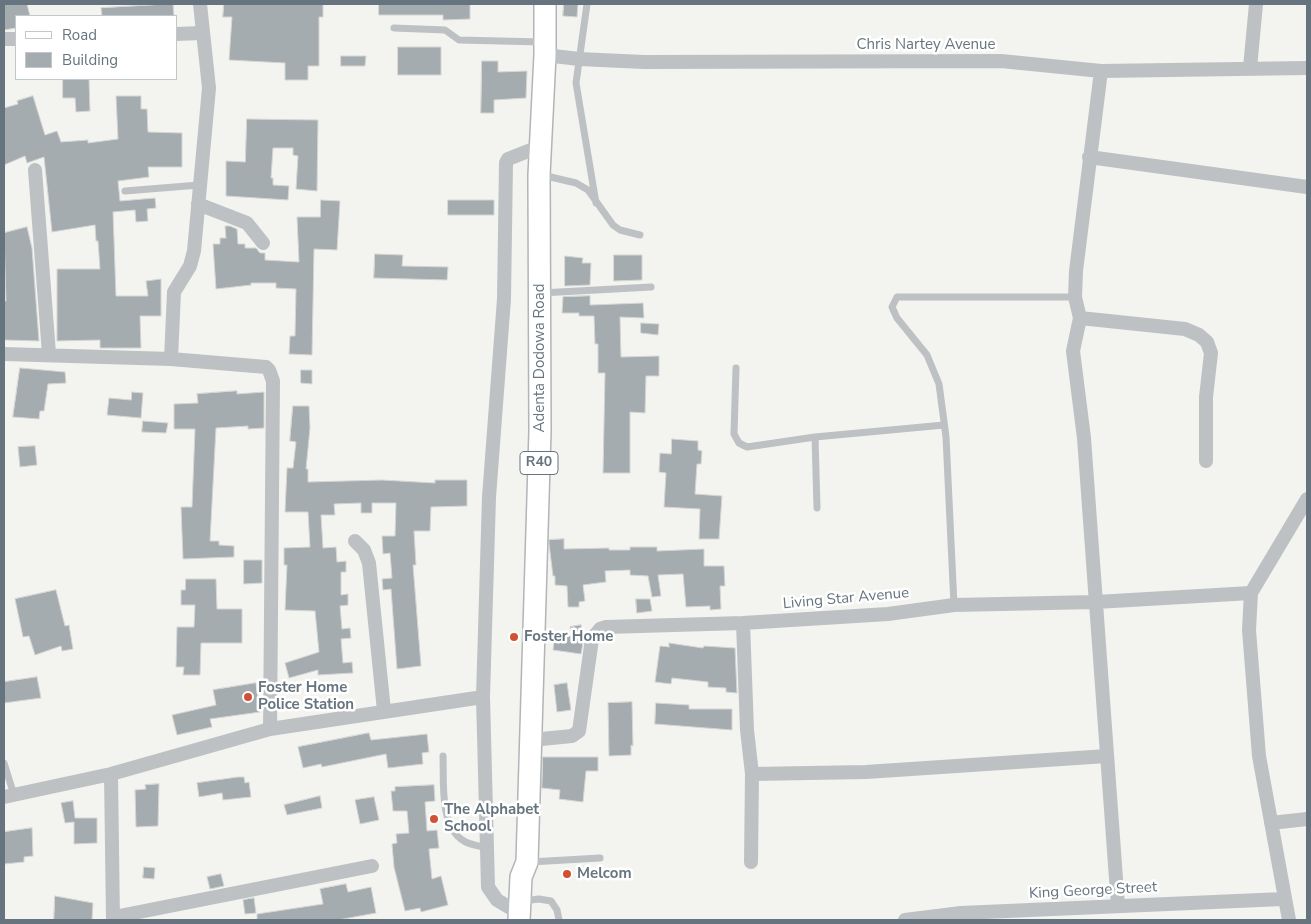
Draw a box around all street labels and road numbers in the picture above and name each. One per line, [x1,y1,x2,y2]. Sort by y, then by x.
street label: Chris Nartey Avenue [856,36,996,54]
street label: Adenta Dodowa Road [531,284,549,432]
road number: R40 [520,452,558,474]
street label: Living Star Avenue [782,585,910,613]
street label: King George Street [1029,879,1157,903]

